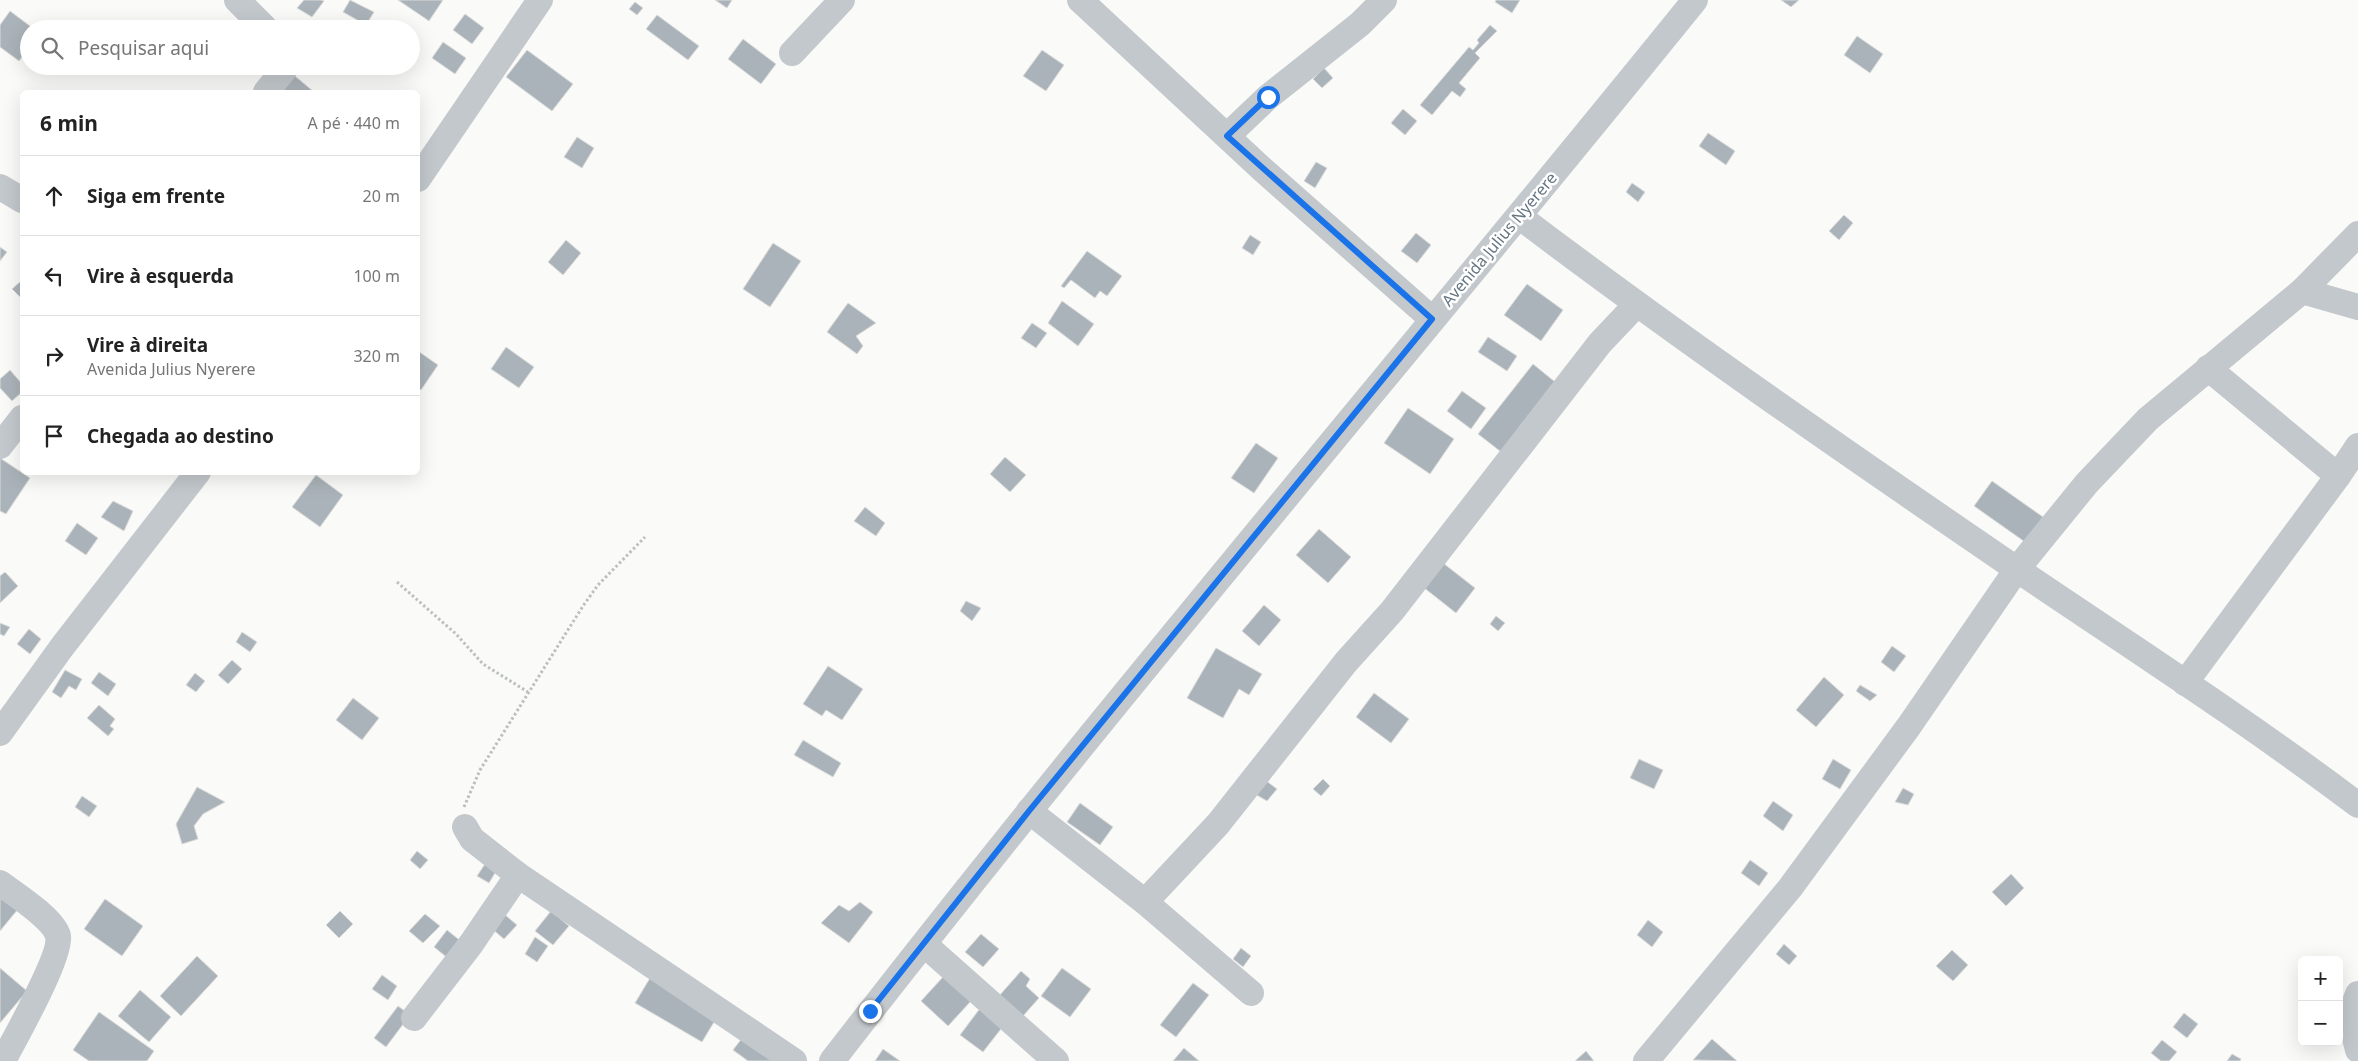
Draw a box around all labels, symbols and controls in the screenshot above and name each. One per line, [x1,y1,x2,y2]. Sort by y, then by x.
search box [20,20,420,75]
icon: search [38,34,66,62]
text: Pesquisar aqui [78,35,209,61]
route start [1257,86,1280,109]
text: 6 min [40,109,98,137]
text: A pé · 440 m [308,112,400,134]
street label: Avenida Julius Nyerere [1436,167,1562,311]
icon: ahead [40,182,68,210]
text: Siga em frente [87,183,225,209]
text: 20 m [363,185,400,207]
icon: left [40,262,68,290]
text: Vire à esquerda [87,263,234,289]
text: 100 m [353,265,400,287]
text: Vire à direita [87,332,208,358]
icon: right [40,342,68,370]
text: 320 m [353,345,400,367]
text: Avenida Julius Nyerere [87,358,256,380]
icon: arrive [40,422,68,450]
text: Chegada ao destino [87,423,274,449]
map controls [2298,956,2343,1046]
button: + [2298,956,2343,1001]
route end [859,1000,882,1023]
button: − [2298,1001,2343,1046]

